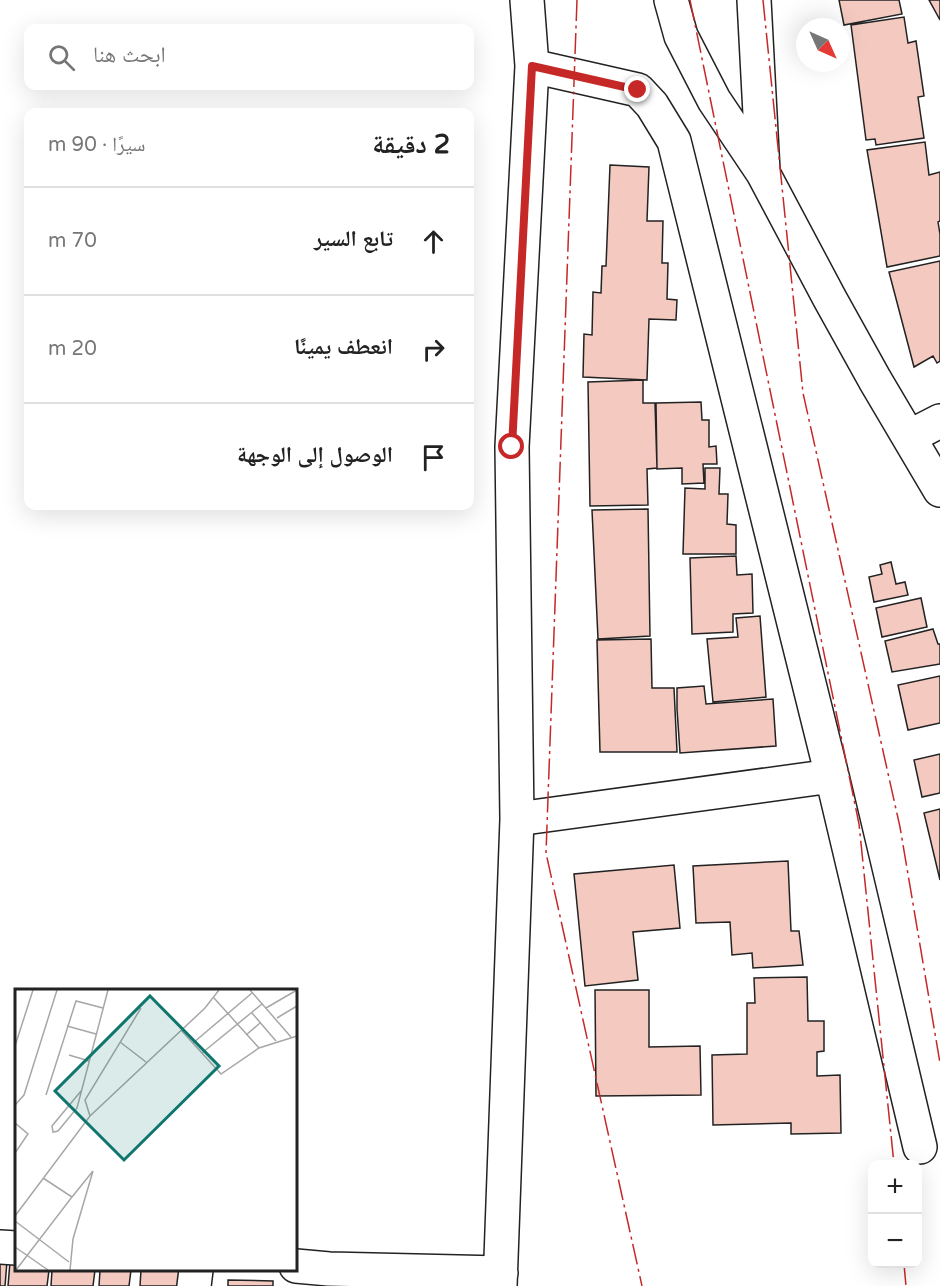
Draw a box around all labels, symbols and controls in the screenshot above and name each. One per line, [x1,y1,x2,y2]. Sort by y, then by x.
north arrow [796,18,850,72]
search box [24,24,474,90]
icon: search [45,41,78,74]
text: ابحث هنا [93,42,166,68]
route end [624,76,650,102]
text: 2 دقيقة [372,129,450,160]
text: سيرًا · 90 m [48,133,146,157]
icon: ahead [417,225,450,258]
text: تابع السير [314,226,393,252]
text: 70 m [48,229,97,253]
icon: right [417,333,450,366]
text: انعطف يمينًا [294,334,393,360]
text: 20 m [48,337,97,361]
route start [498,433,524,459]
icon: arrive [417,441,450,474]
text: الوصول إلى الوجهة [237,442,393,468]
inset map [15,989,297,1271]
map controls [868,1160,922,1268]
button: + [868,1160,922,1214]
button: − [868,1214,922,1268]

